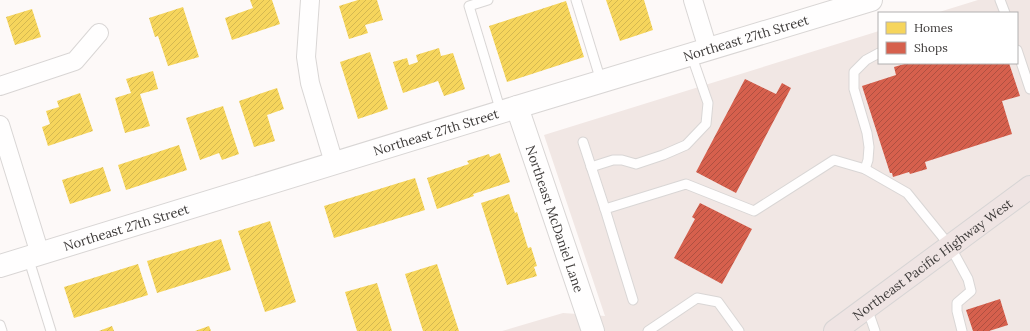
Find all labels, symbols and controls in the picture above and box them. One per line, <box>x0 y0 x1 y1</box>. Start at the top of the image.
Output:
street label: Northeast 27th Street <box>681 11 811 65</box>
legend <box>878 12 1018 64</box>
text: Homes <box>914 20 953 35</box>
text: Shops <box>914 40 948 55</box>
street label: Northeast 27th Street <box>371 105 501 160</box>
street label: Northeast McDaniel Lane <box>522 143 587 295</box>
street label: Northeast Pacific Highway West <box>849 195 1016 324</box>
street label: Northeast 27th Street <box>62 200 191 255</box>

